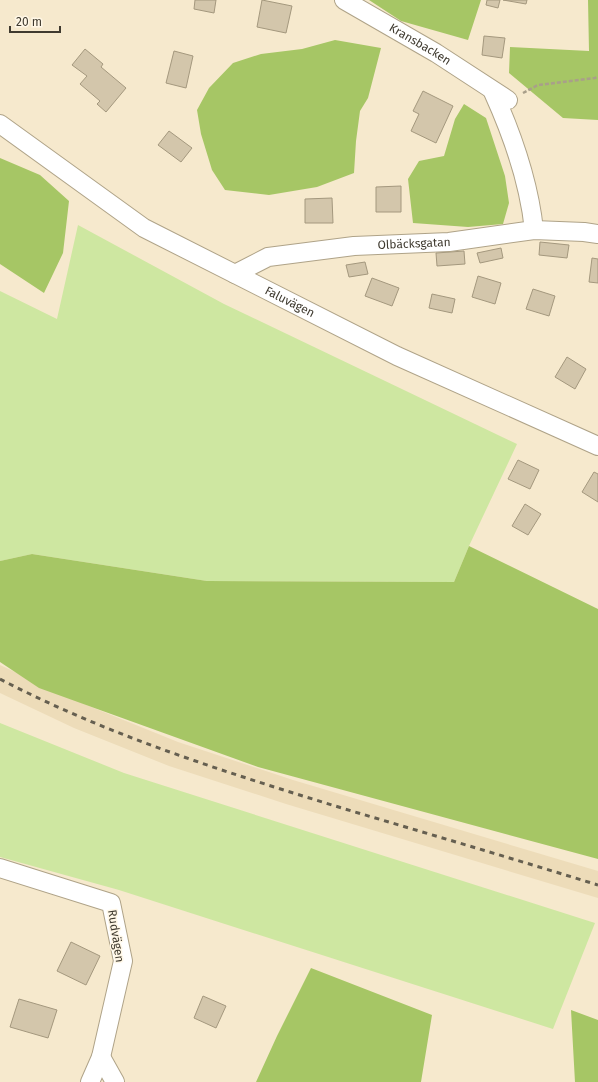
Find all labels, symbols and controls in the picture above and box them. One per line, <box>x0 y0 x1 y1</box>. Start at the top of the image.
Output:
scale bar <box>10 8 60 34</box>
text: 20 m <box>16 15 42 29</box>
street label: Kransbacken <box>387 21 454 68</box>
street label: Olbäcksgatan <box>377 235 451 252</box>
street label: Faluvägen <box>263 283 317 320</box>
street label: Rudvägen <box>105 909 127 963</box>

